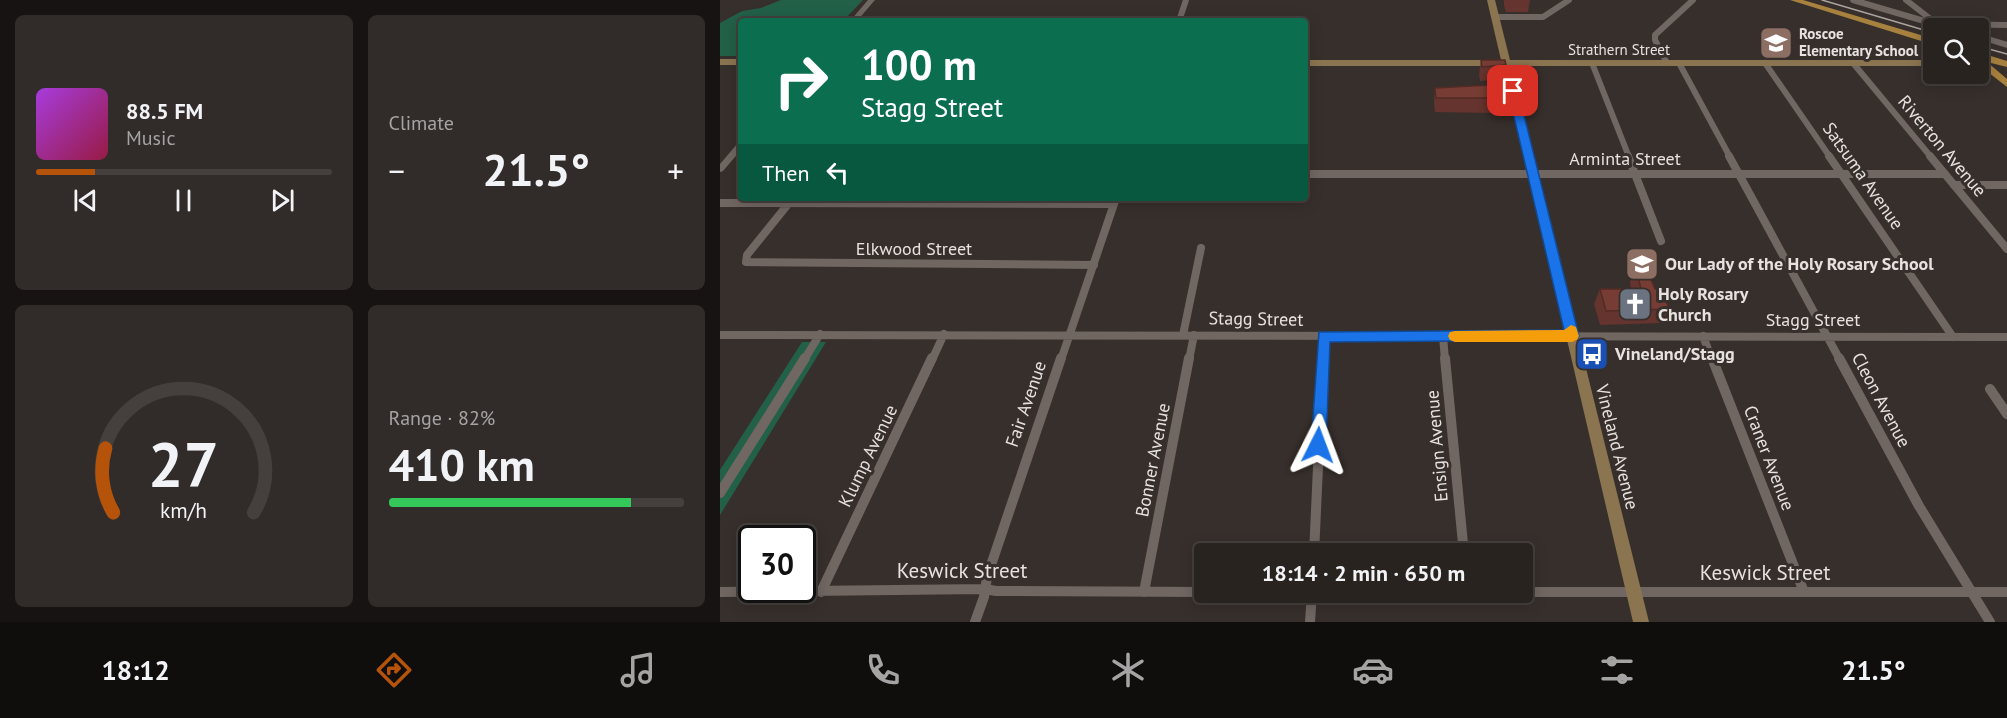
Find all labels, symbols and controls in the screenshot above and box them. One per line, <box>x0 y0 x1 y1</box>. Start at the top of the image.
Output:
map controls <box>1923 18 1989 84</box>
button: search <box>1923 18 1989 84</box>
place label: Roscoe Elementary School <box>1799 24 1919 60</box>
school or university icon: Roscoe Elementary School <box>1758 25 1794 61</box>
text: 100 m <box>861 37 977 92</box>
street label: Strathern Street <box>1568 40 1670 59</box>
icon: right <box>762 42 840 120</box>
pin <box>1487 65 1538 116</box>
icon: arrive <box>1496 74 1529 107</box>
text: Stagg Street <box>861 90 1003 124</box>
street label: Riverton Avenue <box>1893 90 1992 201</box>
text: 88.5 FM <box>126 97 203 125</box>
text: Climate <box>389 110 454 136</box>
street label: Satsuma Avenue <box>1818 118 1909 234</box>
text: Music <box>126 125 175 151</box>
text: 21.5° <box>483 140 590 198</box>
street label: Arminta Street <box>1569 147 1681 170</box>
text: − <box>389 149 405 192</box>
text: + <box>667 149 684 192</box>
icon: left <box>821 156 854 189</box>
text: Then <box>762 159 809 187</box>
icon: previous <box>69 184 102 217</box>
icon: pause <box>167 184 200 217</box>
icon: next <box>266 184 299 217</box>
street label: Elkwood Street <box>856 237 972 260</box>
school or university icon: Our Lady of the Holy Rosary School <box>1624 246 1660 282</box>
place label: Our Lady of the Holy Rosary School <box>1665 252 1934 275</box>
place label: Holy Rosary Church <box>1658 282 1749 326</box>
church icon: Holy Rosary Church <box>1617 286 1653 322</box>
street label: Stagg Street <box>1208 306 1304 331</box>
street label: Stagg Street <box>1766 308 1860 331</box>
bus stop icon: Vineland/Stagg <box>1574 336 1610 372</box>
place label: Vineland/Stagg <box>1614 342 1735 365</box>
street label: Cleon Avenue <box>1847 348 1916 451</box>
street label: Fair Avenue <box>1000 358 1051 450</box>
street label: Vineland Avenue <box>1591 381 1644 512</box>
street label: Ensign Avenue <box>1420 389 1453 503</box>
street label: Klump Avenue <box>833 401 902 511</box>
street label: Bonner Avenue <box>1130 401 1175 519</box>
street label: Craner Avenue <box>1739 402 1800 514</box>
text: Range · 82% <box>389 405 495 431</box>
position arrow <box>1286 413 1350 477</box>
text: 27 <box>148 423 219 504</box>
text: 410 km <box>389 435 535 493</box>
text: km/h <box>160 496 207 524</box>
speed limit sign: 30 <box>738 525 816 603</box>
street label: Keswick Street <box>897 557 1027 584</box>
text: 18:14 · 2 min · 650 m <box>1262 559 1465 587</box>
street label: Keswick Street <box>1700 559 1830 586</box>
icon: directions <box>373 649 415 691</box>
icon: music <box>617 649 659 691</box>
icon: phone <box>862 649 904 691</box>
icon: climate <box>1107 649 1149 691</box>
icon: car <box>1352 649 1394 691</box>
icon: filters <box>1596 649 1638 691</box>
text: 18:12 <box>101 653 170 687</box>
text: 21.5° <box>1841 653 1906 687</box>

